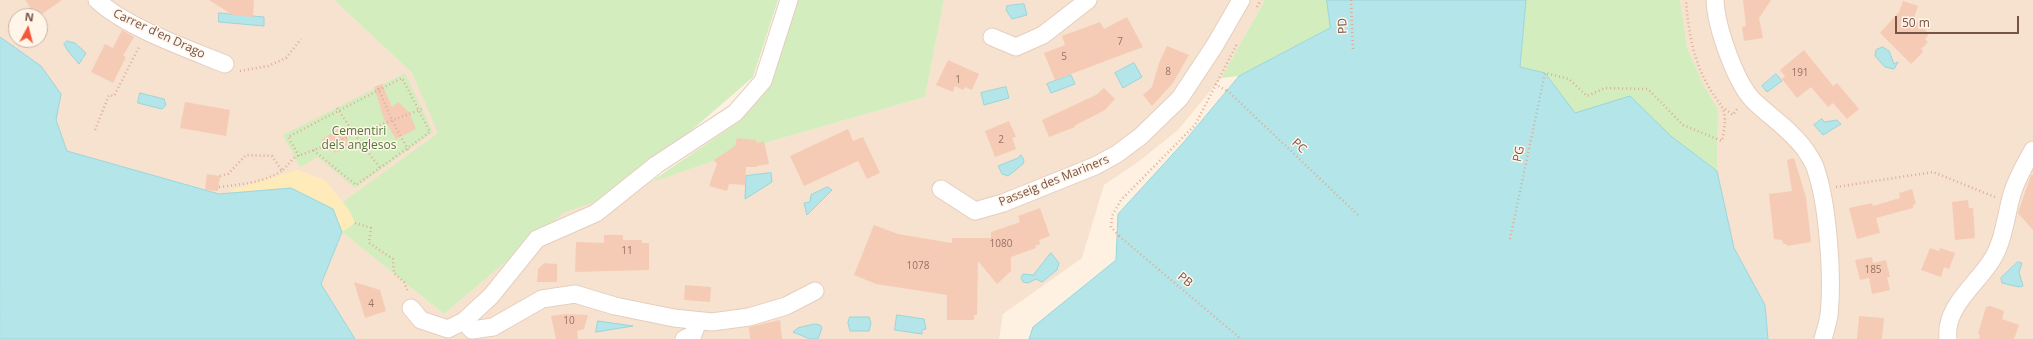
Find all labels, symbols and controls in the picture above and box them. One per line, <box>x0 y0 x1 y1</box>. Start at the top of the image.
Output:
street label: Carrer d'en Drago <box>111 6 207 62</box>
north arrow <box>8 8 48 48</box>
scale bar <box>1897 8 2021 34</box>
text: N <box>24 9 35 25</box>
text: 50 m <box>1902 14 1930 31</box>
street label: PD <box>1336 18 1350 34</box>
house number: 7 <box>1117 36 1123 48</box>
house number: 5 <box>1061 51 1067 63</box>
house number: 8 <box>1165 66 1171 78</box>
house number: 191 <box>1791 67 1809 79</box>
house number: 1 <box>955 74 961 86</box>
park label: Cementiri dels anglesos <box>322 125 396 153</box>
house number: 2 <box>998 134 1004 146</box>
street label: PC <box>1289 136 1309 156</box>
street label: PG <box>1510 145 1528 163</box>
street label: Passeig des Mariners <box>997 152 1111 210</box>
house number: 1080 <box>990 238 1012 250</box>
house number: 11 <box>621 245 633 257</box>
house number: 1078 <box>907 260 929 272</box>
house number: 185 <box>1864 264 1882 276</box>
street label: PB <box>1175 270 1195 290</box>
house number: 4 <box>368 298 374 310</box>
house number: 10 <box>563 315 575 327</box>

